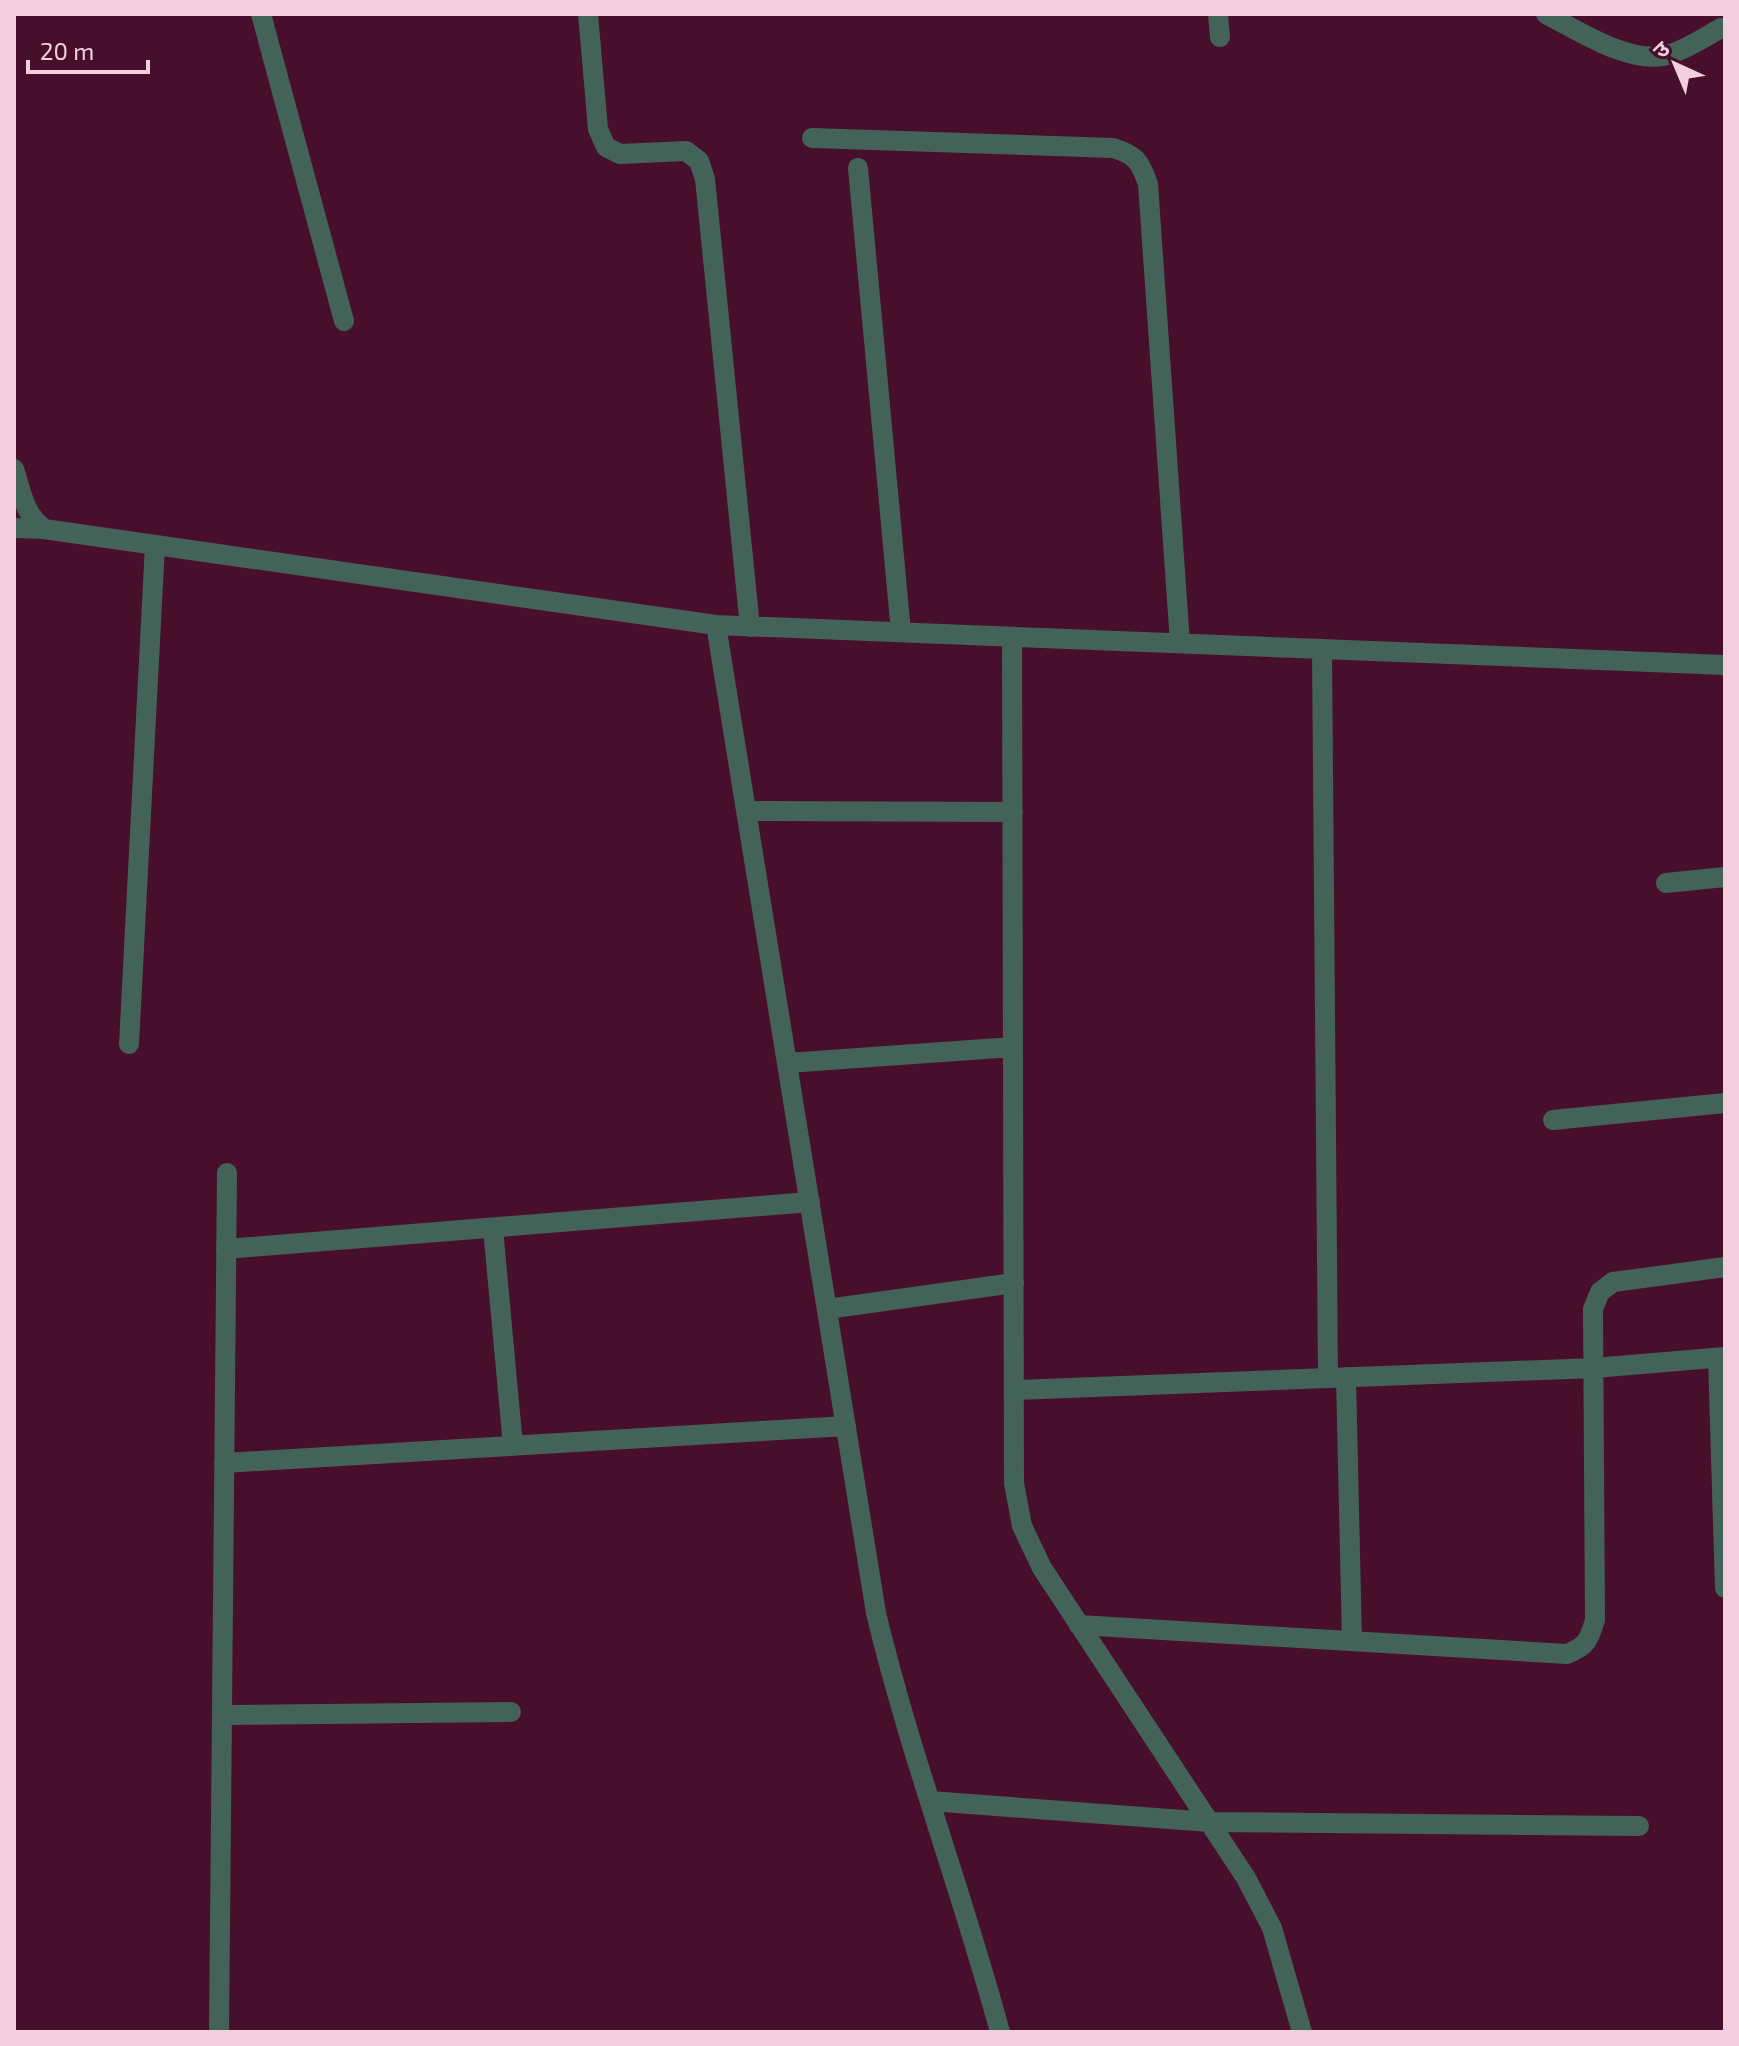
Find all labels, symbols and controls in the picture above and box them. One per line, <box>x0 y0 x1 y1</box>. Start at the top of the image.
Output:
scale bar <box>28 24 148 74</box>
north arrow <box>1635 24 1715 104</box>
text: उ <box>1647 34 1675 63</box>
text: 20 m <box>40 36 94 65</box>

